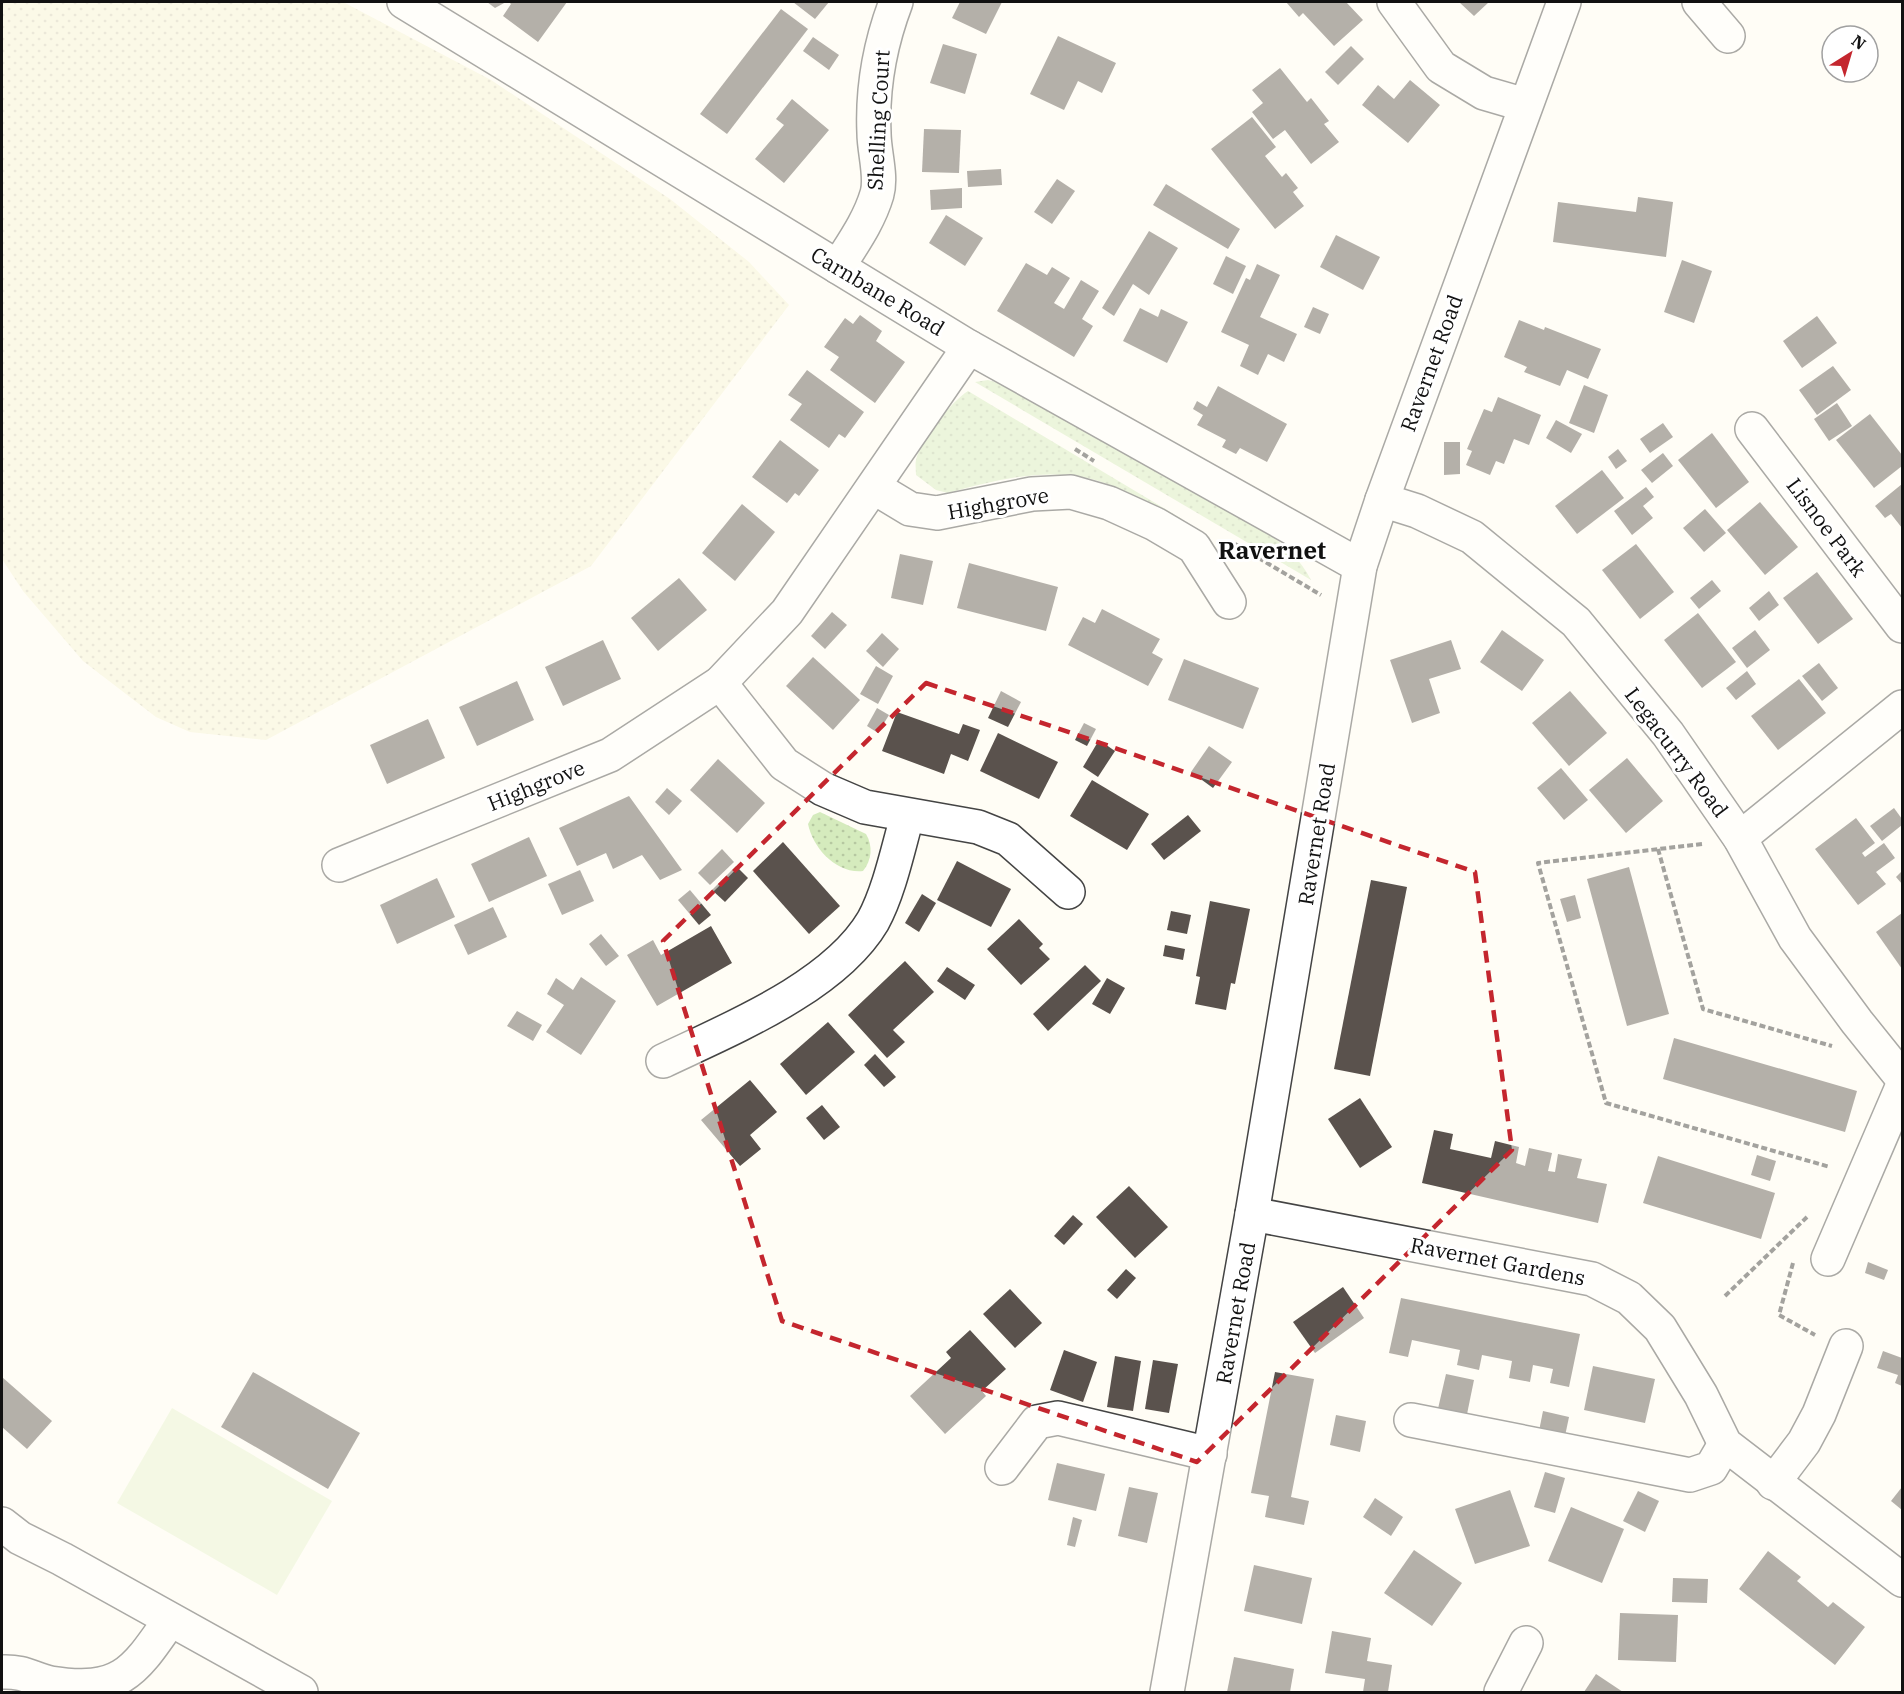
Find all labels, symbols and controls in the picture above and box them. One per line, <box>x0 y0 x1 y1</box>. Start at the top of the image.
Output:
north arrow <box>1820 24 1880 84</box>
text: N <box>1848 30 1870 54</box>
street label: Shelling Court <box>860 49 896 191</box>
street label: Carnbane Road <box>806 240 950 342</box>
street label: Ravernet Road <box>1393 290 1469 435</box>
street label: Lisnoe Park <box>1781 472 1874 583</box>
street label: Highgrove <box>945 480 1051 526</box>
district label: Ravernet <box>1218 534 1326 566</box>
street label: Legacurry Road <box>1619 681 1735 823</box>
street label: Highgrove <box>483 753 589 817</box>
street label: Ravernet Road <box>1291 761 1341 907</box>
street label: Ravernet Gardens <box>1408 1230 1588 1292</box>
street label: Ravernet Road <box>1209 1239 1261 1386</box>

